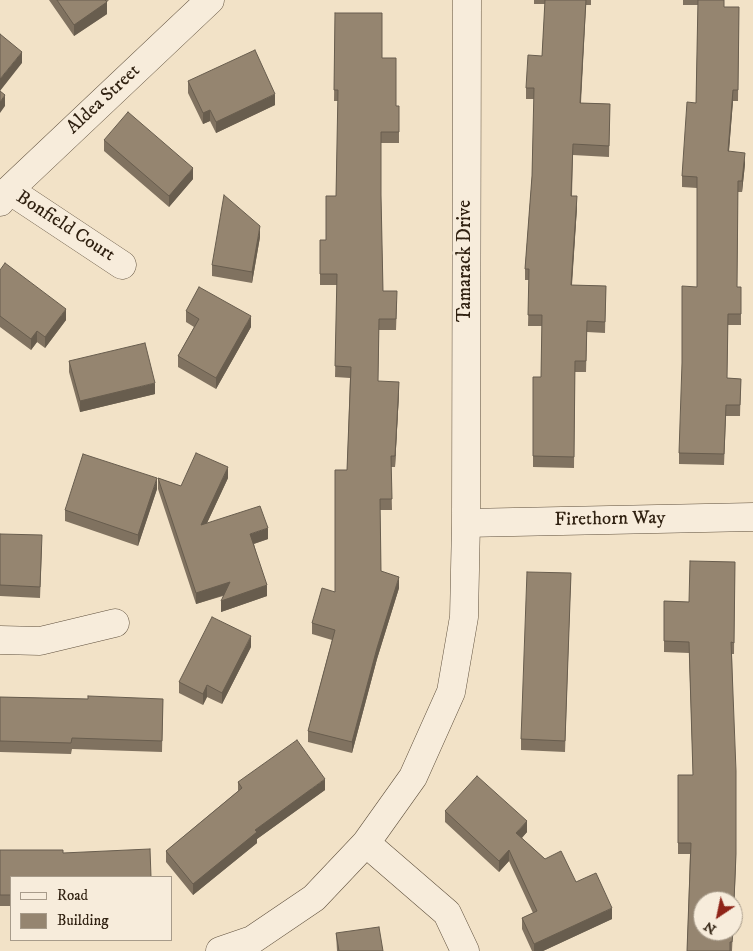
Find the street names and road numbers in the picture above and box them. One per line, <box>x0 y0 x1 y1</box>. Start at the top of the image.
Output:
street label: Aldea Street <box>62 60 146 140</box>
street label: Bonfield Court <box>11 187 119 267</box>
street label: Tamarack Drive <box>455 200 477 322</box>
street label: Firethorn Way <box>554 508 666 532</box>

